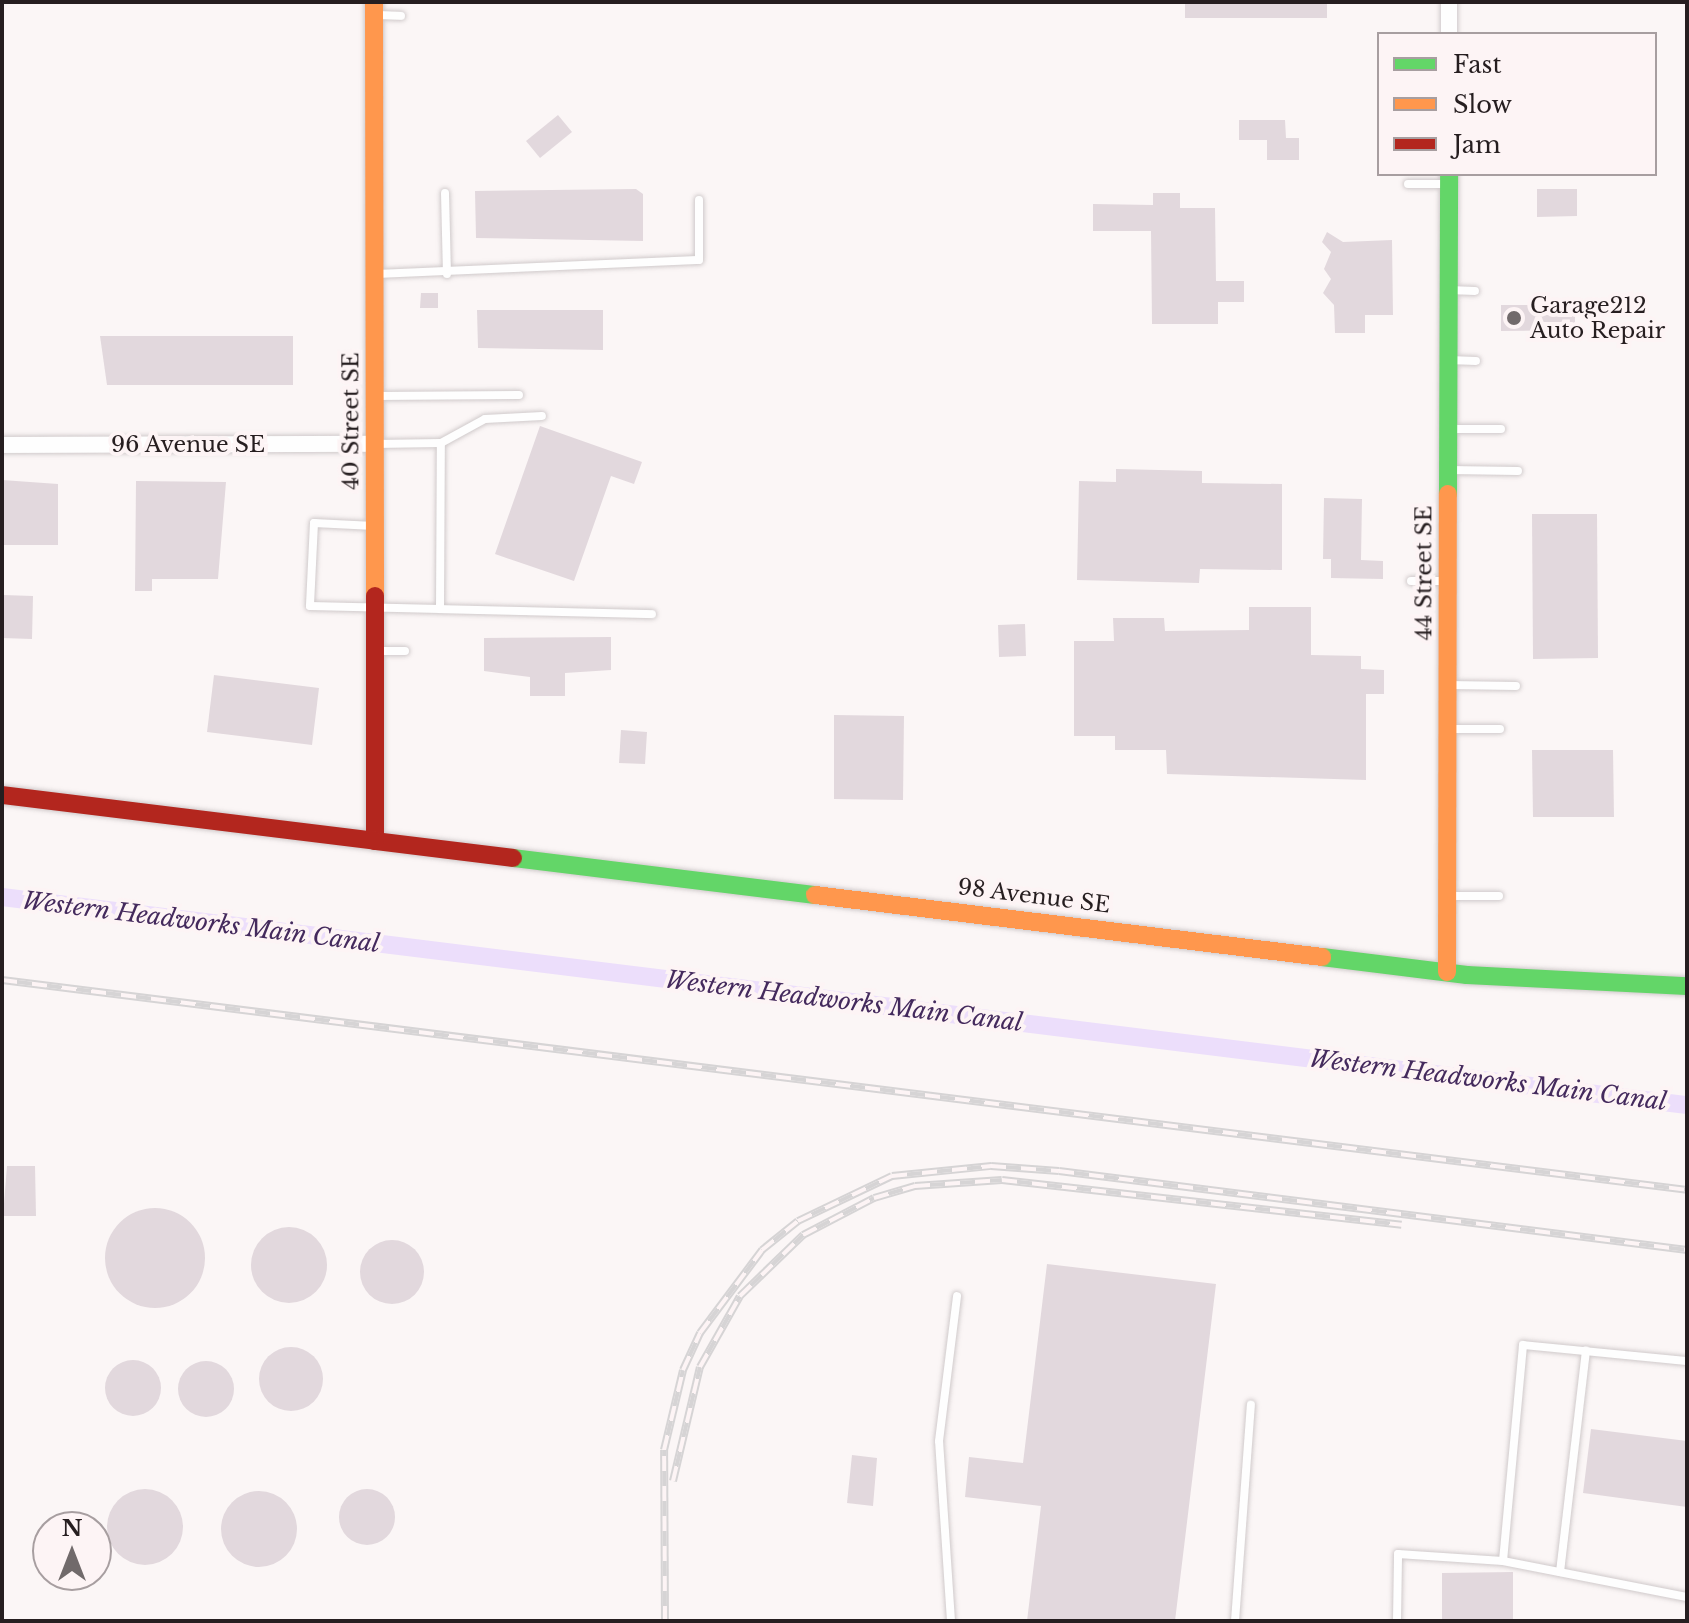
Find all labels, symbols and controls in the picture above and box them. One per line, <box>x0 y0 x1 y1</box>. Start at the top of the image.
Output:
legend <box>1377 32 1657 176</box>
text: Fast <box>1453 50 1501 79</box>
text: Slow <box>1453 90 1512 119</box>
text: Jam <box>1453 130 1501 159</box>
place label: Garage212 Auto Repair <box>1530 292 1665 344</box>
marker: Garage212 Auto Repair <box>1505 309 1523 327</box>
street label: 40 Street SE <box>338 352 364 490</box>
street label: 96 Avenue SE <box>111 432 265 458</box>
street label: 44 Street SE <box>1411 506 1437 640</box>
street label: 98 Avenue SE <box>956 874 1112 918</box>
water label: Western Headworks Main Canal <box>20 886 382 958</box>
water label: Western Headworks Main Canal <box>663 965 1025 1037</box>
water label: Western Headworks Main Canal <box>1307 1044 1669 1116</box>
north arrow <box>32 1511 112 1591</box>
text: N <box>62 1515 82 1542</box>

